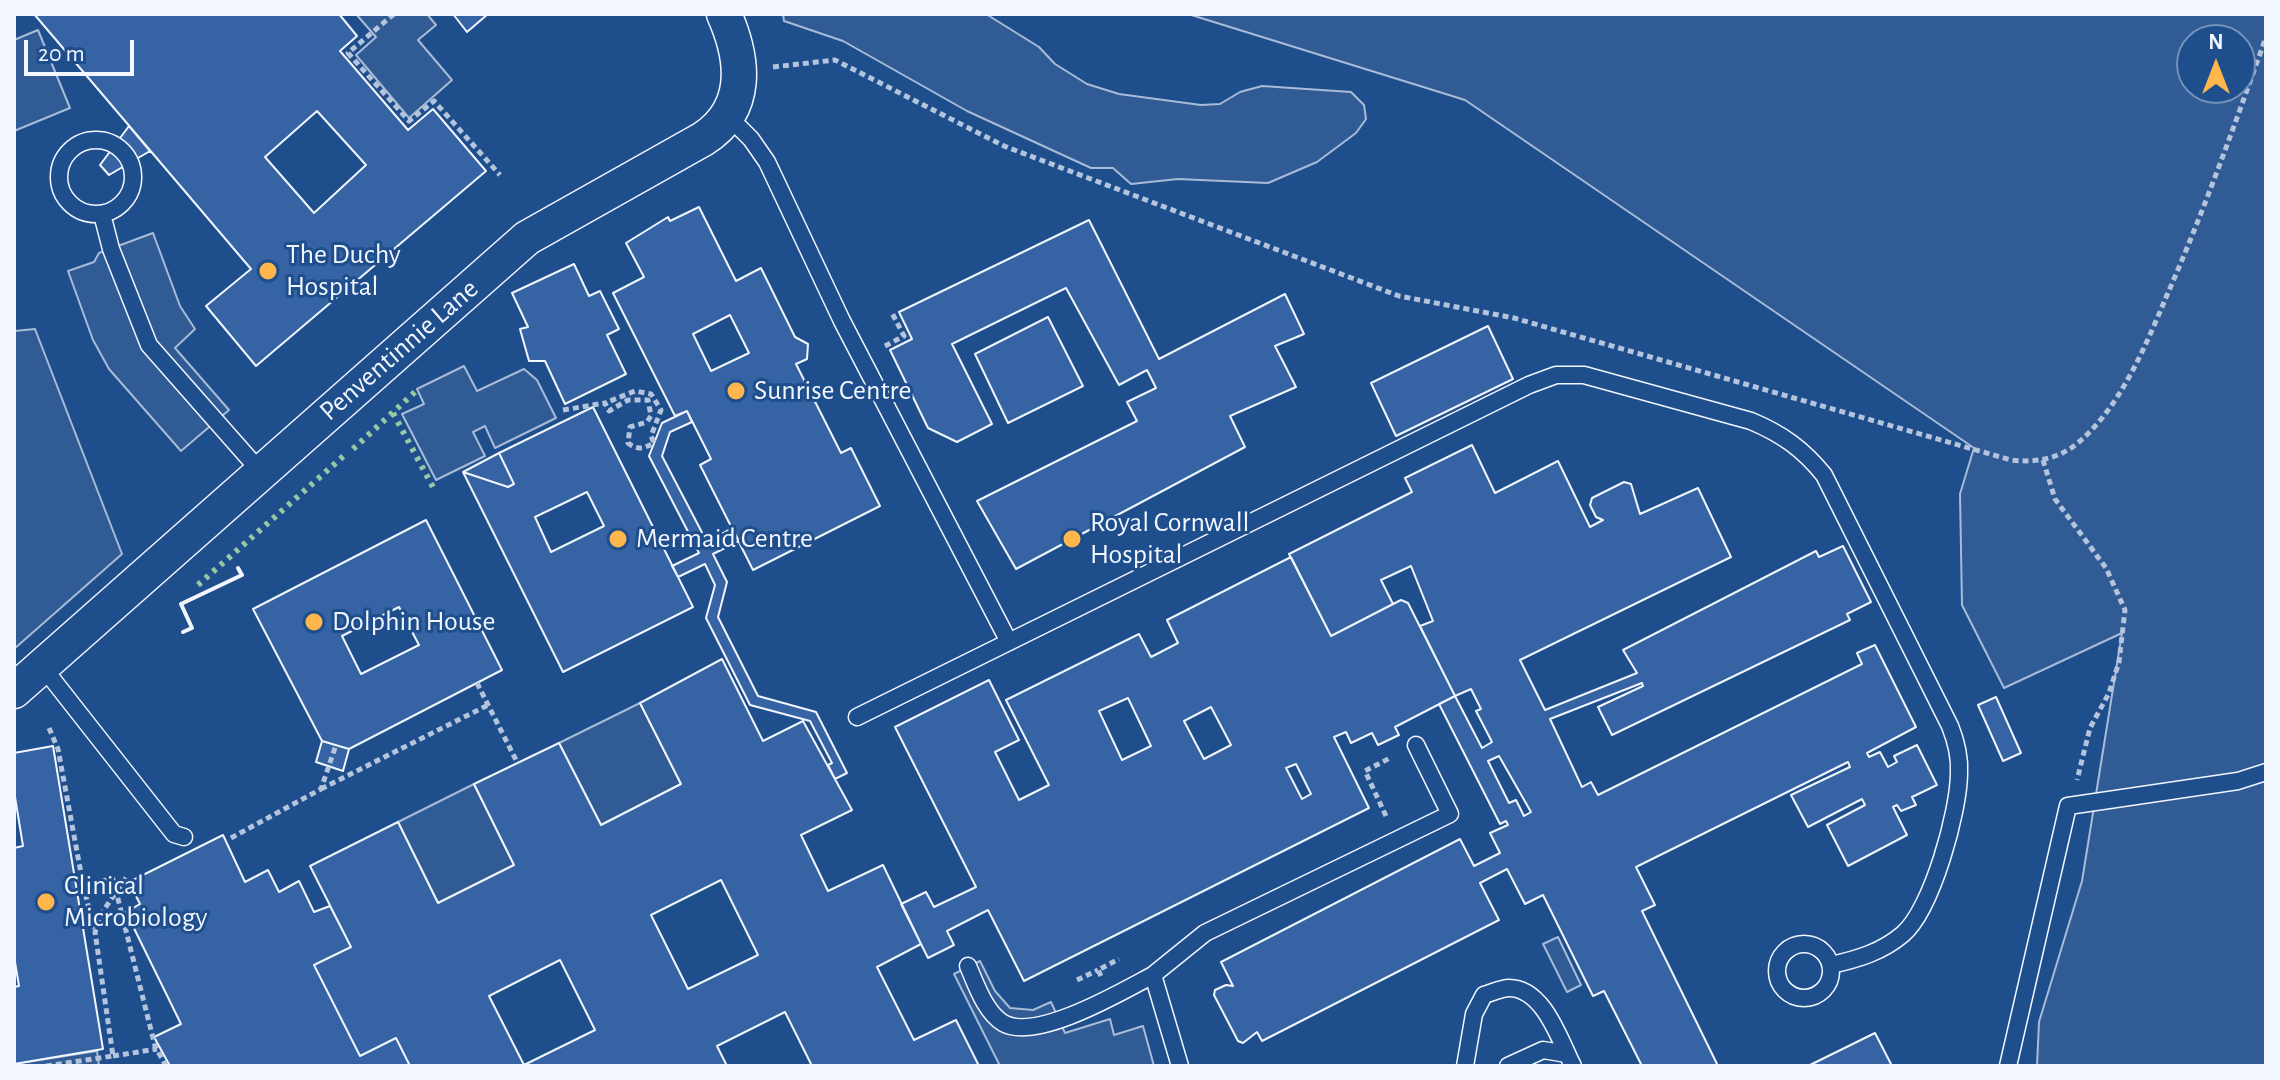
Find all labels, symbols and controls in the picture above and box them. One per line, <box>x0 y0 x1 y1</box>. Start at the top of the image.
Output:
scale bar <box>28 24 138 74</box>
north arrow <box>2176 24 2256 104</box>
text: N <box>2208 31 2224 53</box>
text: 20 m <box>38 42 85 66</box>
place label: The Duchy Hospital <box>286 238 401 304</box>
marker: The Duchy Hospital <box>257 260 279 282</box>
street label: Penventinnie Lane <box>313 272 485 428</box>
place label: Sunrise Centre <box>754 374 911 408</box>
marker: Sunrise Centre <box>725 380 747 402</box>
place label: Royal Cornwall Hospital <box>1090 506 1249 572</box>
place label: Mermaid Centre <box>636 522 813 556</box>
marker: Mermaid Centre <box>607 528 629 550</box>
marker: Royal Cornwall Hospital <box>1061 528 1083 550</box>
place label: Dolphin House <box>332 605 495 639</box>
marker: Dolphin House <box>303 611 325 633</box>
place label: Clinical Microbiology <box>64 869 207 935</box>
marker: Clinical Microbiology <box>35 891 57 913</box>

